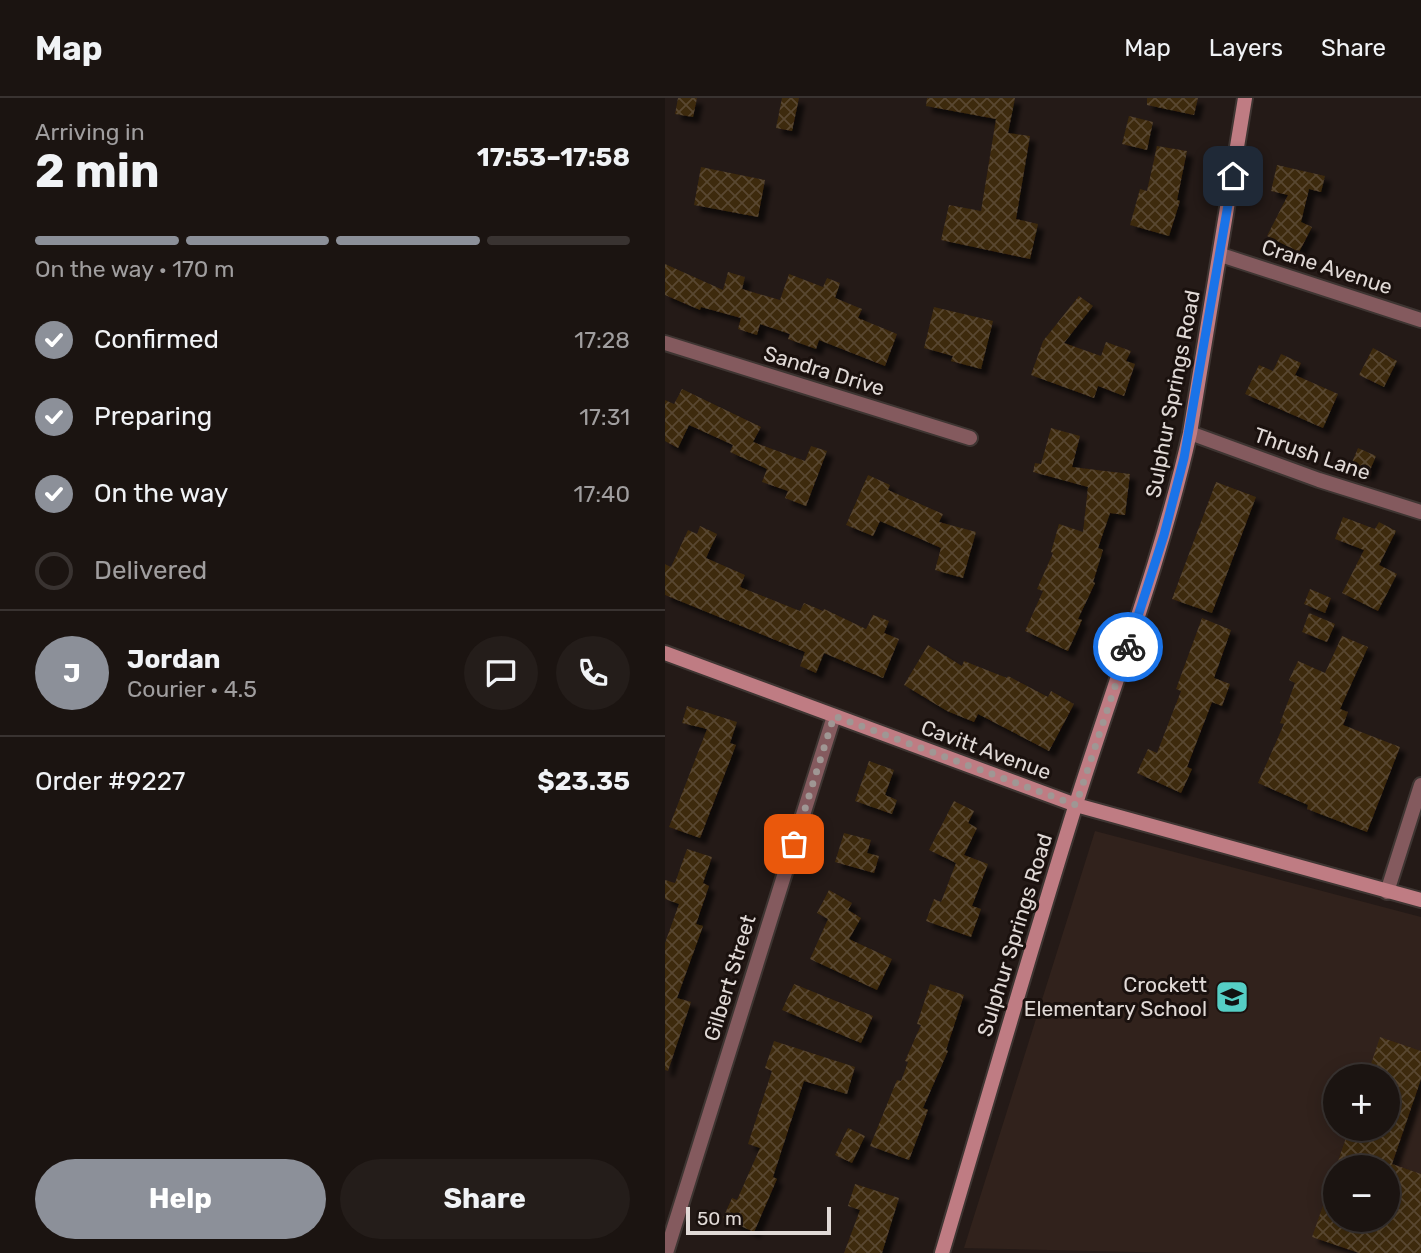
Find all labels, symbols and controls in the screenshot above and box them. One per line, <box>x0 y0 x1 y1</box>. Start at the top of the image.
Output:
text: Map <box>35 29 103 68</box>
text: Map <box>1124 34 1171 62</box>
text: Layers <box>1209 34 1283 62</box>
text: Share <box>1321 34 1386 62</box>
text: Arriving in <box>35 118 145 146</box>
text: 17:53–17:58 <box>477 142 630 173</box>
text: 2 min <box>35 144 160 199</box>
pin <box>1203 146 1263 206</box>
icon: home <box>1214 157 1252 195</box>
street label: Crane Avenue <box>1259 234 1396 299</box>
text: On the way · 170 m <box>35 255 234 283</box>
street label: Sulphur Springs Road <box>1140 288 1205 500</box>
icon: check <box>35 321 73 359</box>
text: Confirmed <box>94 324 219 355</box>
text: 17:28 <box>574 326 630 354</box>
street label: Sandra Drive <box>761 340 888 401</box>
icon: check <box>35 398 73 436</box>
text: Preparing <box>94 401 212 432</box>
text: 17:31 <box>579 403 630 431</box>
street label: Thrush Lane <box>1251 422 1374 485</box>
icon: check <box>35 475 73 513</box>
text: On the way <box>94 478 228 509</box>
text: 17:40 <box>574 480 630 508</box>
text: Delivered <box>94 555 207 586</box>
courier <box>1093 612 1163 682</box>
icon: bike <box>1109 628 1147 666</box>
button: chat <box>464 636 538 710</box>
button: phone <box>556 636 630 710</box>
text: Jordan <box>127 644 220 675</box>
text: J <box>63 658 81 689</box>
text: Courier · 4.5 <box>127 675 257 703</box>
street label: Cavitt Avenue <box>918 714 1055 785</box>
text: Order #9227 <box>35 766 185 797</box>
text: $23.35 <box>537 766 630 797</box>
pin <box>764 814 824 874</box>
icon: bag <box>775 825 813 863</box>
street label: Sulphur Springs Road <box>972 830 1057 1039</box>
street label: Gilbert Street <box>698 912 761 1044</box>
place label: Crockett Elementary School <box>1024 972 1207 1021</box>
school or university icon: Crockett Elementary School <box>1213 978 1251 1016</box>
map controls <box>1323 1064 1400 1232</box>
button: + <box>1323 1064 1400 1141</box>
button: − <box>1323 1155 1400 1232</box>
button: Help <box>35 1159 326 1239</box>
button: Share <box>340 1159 630 1239</box>
scale bar <box>686 1204 831 1236</box>
text: 50 m <box>697 1207 742 1230</box>

